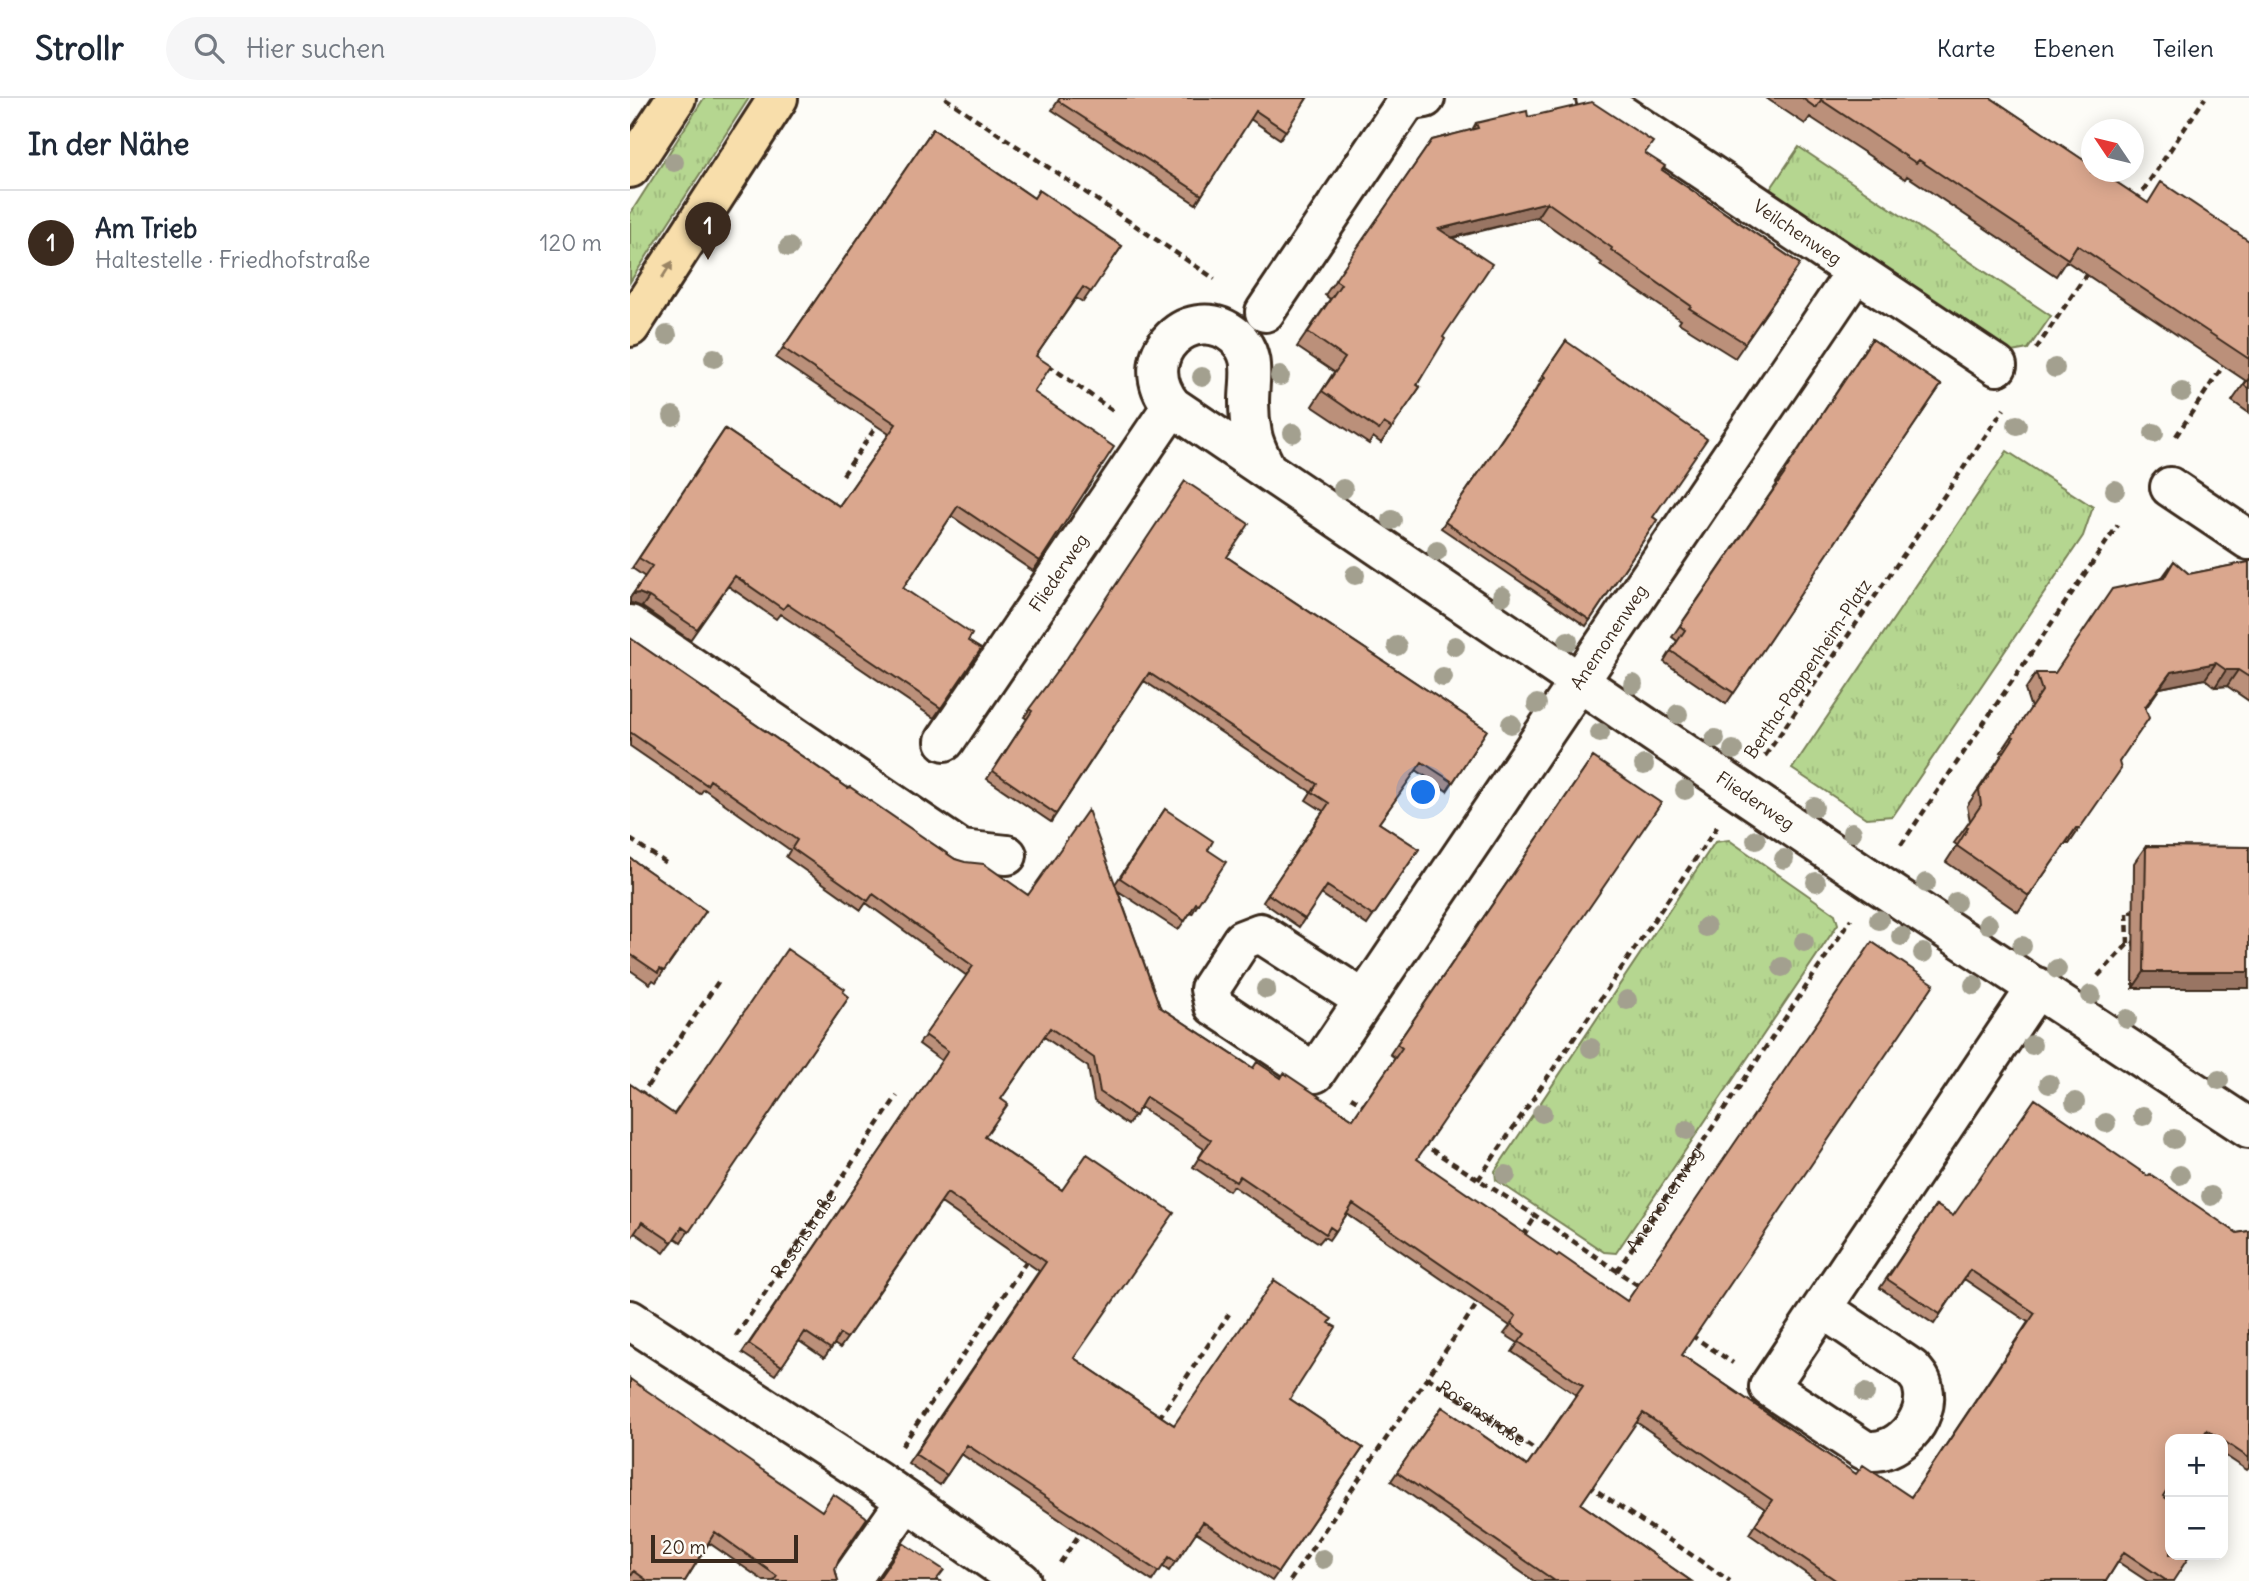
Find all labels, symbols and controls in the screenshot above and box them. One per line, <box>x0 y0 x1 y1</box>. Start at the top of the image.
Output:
search box <box>166 17 656 80</box>
text: Strollr <box>35 27 124 69</box>
icon: search <box>190 29 228 67</box>
text: Hier suchen <box>246 32 385 65</box>
text: Karte <box>1937 33 1996 63</box>
text: Ebenen <box>2034 33 2115 63</box>
text: Teilen <box>2153 33 2214 63</box>
north arrow <box>2081 119 2144 182</box>
text: In der Nähe <box>28 125 190 163</box>
street label: Veilchenweg <box>1749 194 1846 270</box>
pin: 1 <box>685 202 731 260</box>
text: Am Trieb <box>95 212 197 245</box>
text: 1 <box>46 228 56 257</box>
text: 120 m <box>539 228 602 257</box>
text: Haltestelle · Friedhofstraße <box>95 245 370 274</box>
one-way arrow <box>660 260 673 279</box>
street label: Fliederweg <box>1024 529 1093 616</box>
street label: Bertha-Pappenheim-Platz <box>1739 574 1876 763</box>
street label: Anemonenweg <box>1565 580 1652 694</box>
street label: Fliederweg <box>1712 766 1799 835</box>
your location <box>1406 775 1440 809</box>
street label: Anemonenweg <box>1621 1142 1708 1256</box>
street label: Rosenstraße <box>766 1186 841 1283</box>
street label: Rosenstraße <box>1434 1376 1530 1451</box>
map controls <box>2165 1434 2228 1560</box>
button: + <box>2165 1434 2228 1497</box>
button: − <box>2165 1497 2228 1560</box>
scale bar <box>651 1532 798 1564</box>
text: 20 m <box>662 1535 706 1559</box>

